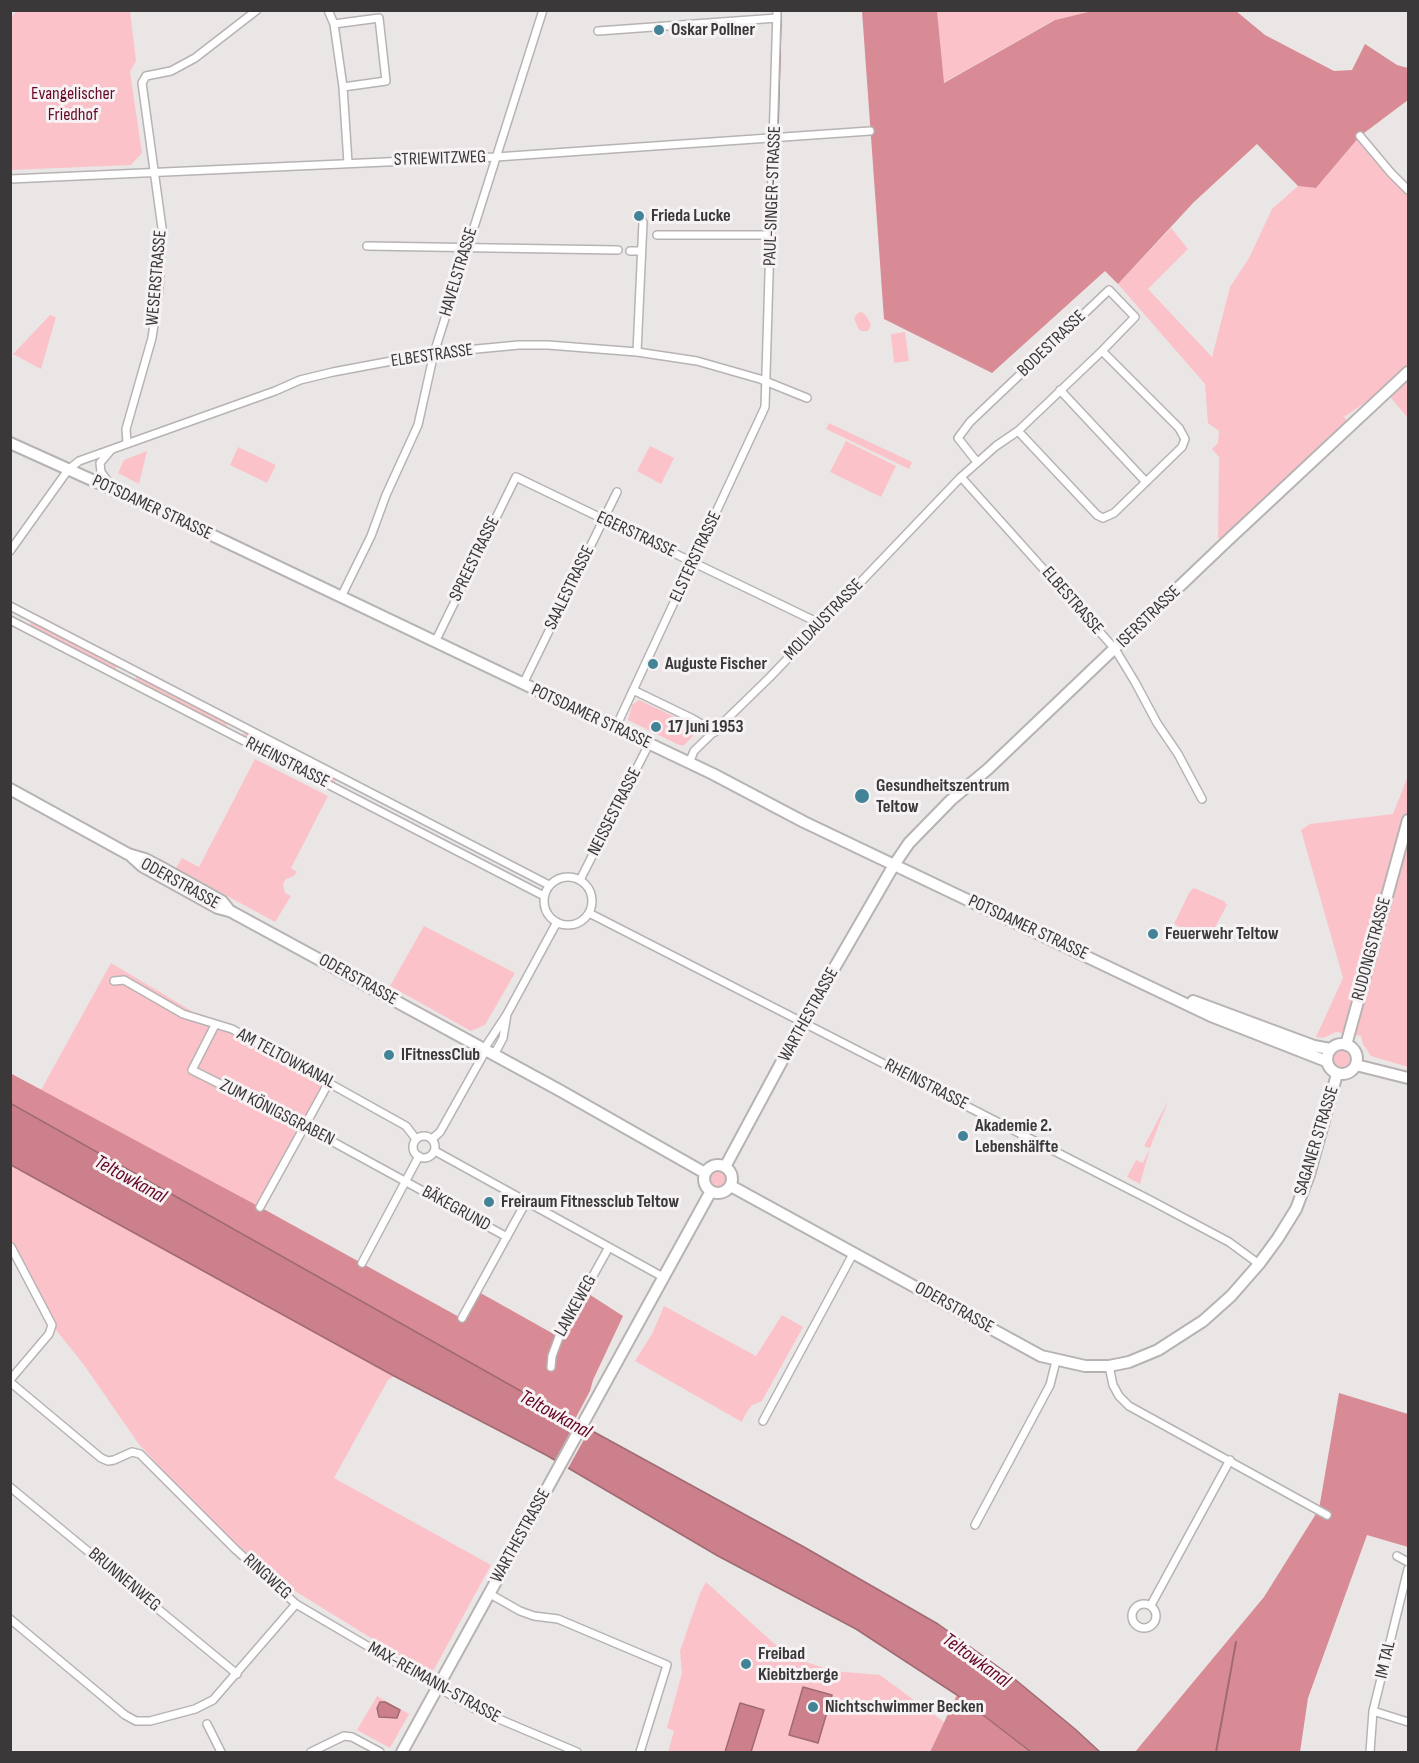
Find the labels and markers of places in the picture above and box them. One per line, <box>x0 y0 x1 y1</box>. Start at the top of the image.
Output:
place label: Oskar Pollner <box>671 19 755 41</box>
marker: Oskar Pollner <box>652 23 666 37</box>
place label: Frieda Lucke <box>651 205 731 227</box>
marker: Frieda Lucke <box>632 209 646 223</box>
place label: Auguste Fischer <box>665 653 767 675</box>
marker: Auguste Fischer <box>646 657 660 671</box>
place label: 17 Juni 1953 <box>668 716 744 738</box>
marker: 17 Juni 1953 <box>649 720 663 734</box>
place label: Gesundheitszentrum Teltow <box>876 775 1010 818</box>
marker: Gesundheitszentrum Teltow <box>853 787 871 805</box>
place label: Feuerwehr Teltow <box>1165 923 1279 945</box>
marker: Feuerwehr Teltow <box>1146 927 1160 941</box>
place label: IFitnessClub <box>401 1044 480 1066</box>
marker: IFitnessClub <box>382 1048 396 1062</box>
place label: Akademie 2. Lebenshälfte <box>975 1115 1058 1158</box>
marker: Akademie 2. Lebenshälfte <box>956 1129 970 1143</box>
place label: Freiraum Fitnessclub Teltow <box>501 1191 679 1213</box>
marker: Freiraum Fitnessclub Teltow <box>482 1195 496 1209</box>
place label: Freibad Kiebitzberge <box>758 1643 838 1686</box>
marker: Freibad Kiebitzberge <box>739 1657 753 1671</box>
place label: Nichtschwimmer Becken <box>825 1696 984 1718</box>
marker: Nichtschwimmer Becken <box>806 1700 820 1714</box>

